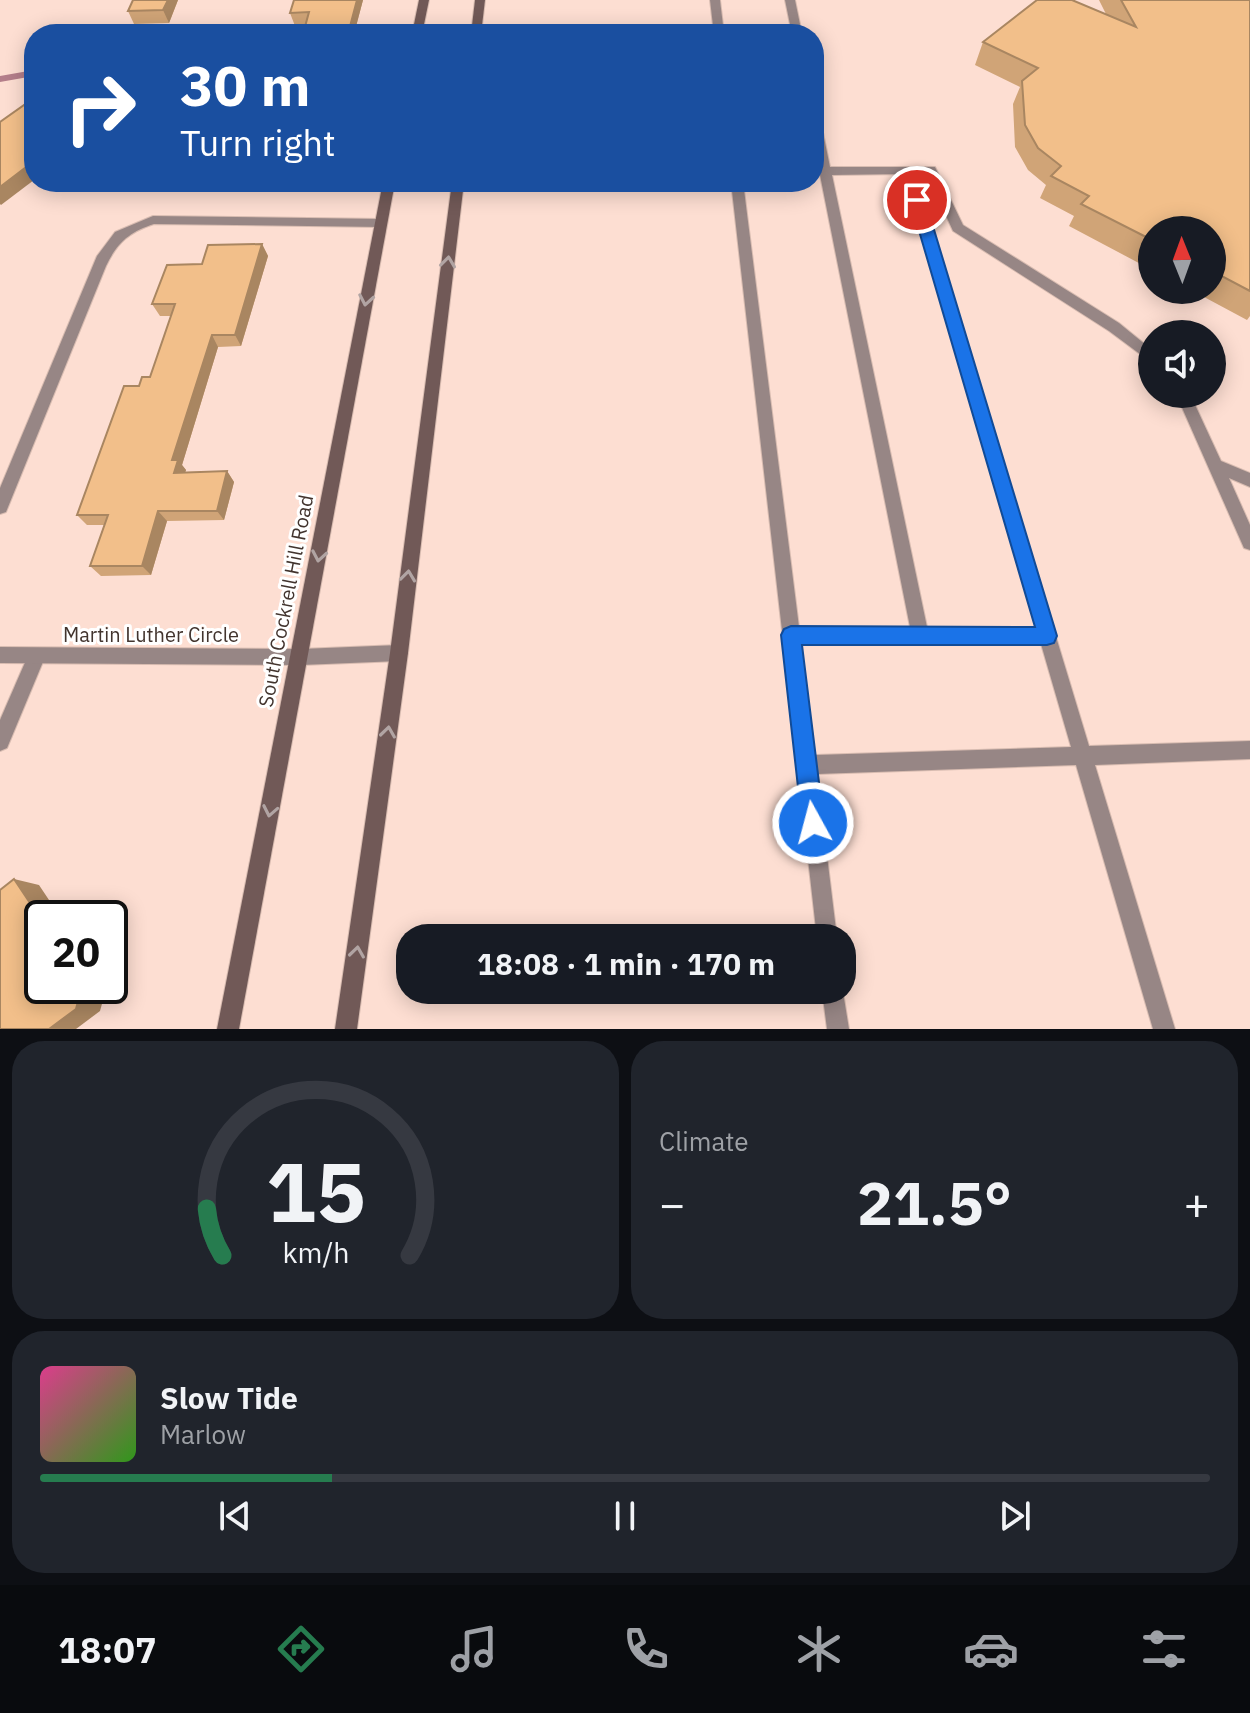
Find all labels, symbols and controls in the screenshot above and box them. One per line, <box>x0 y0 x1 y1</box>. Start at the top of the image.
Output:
text: 30 m <box>180 49 310 121</box>
icon: right <box>48 56 152 160</box>
text: Turn right <box>180 119 336 166</box>
pin <box>883 166 951 234</box>
icon: arrive <box>895 178 939 222</box>
north arrow <box>1138 216 1226 304</box>
map controls <box>1138 216 1226 408</box>
one-way arrow <box>439 255 456 268</box>
one-way arrow <box>359 293 376 307</box>
button: sound <box>1138 320 1226 408</box>
street label: South Cockrell Hill Road <box>252 492 319 709</box>
one-way arrow <box>312 549 329 563</box>
one-way arrow <box>400 569 417 582</box>
street label: Martin Luther Circle <box>63 621 239 648</box>
one-way arrow <box>379 725 396 739</box>
position arrow <box>771 781 855 865</box>
one-way arrow <box>263 804 280 818</box>
speed limit sign: 20 <box>24 900 128 1004</box>
text: 18:08 · 1 min · 170 m <box>477 944 775 983</box>
one-way arrow <box>348 945 365 959</box>
text: Climate <box>659 1124 749 1158</box>
text: 15 <box>266 1137 365 1245</box>
text: 21.5° <box>857 1163 1012 1242</box>
text: − <box>659 1175 685 1232</box>
text: + <box>1184 1175 1210 1232</box>
text: km/h <box>282 1234 349 1271</box>
text: Slow Tide <box>160 1378 298 1417</box>
text: Marlow <box>160 1417 246 1451</box>
icon: previous <box>213 1494 257 1538</box>
icon: pause <box>603 1494 647 1538</box>
icon: next <box>993 1494 1037 1538</box>
icon: directions <box>273 1621 329 1677</box>
icon: music <box>446 1621 502 1677</box>
icon: phone <box>618 1621 674 1677</box>
icon: climate <box>791 1621 847 1677</box>
icon: car <box>963 1621 1019 1677</box>
icon: filters <box>1136 1621 1192 1677</box>
text: 18:07 <box>58 1626 157 1673</box>

